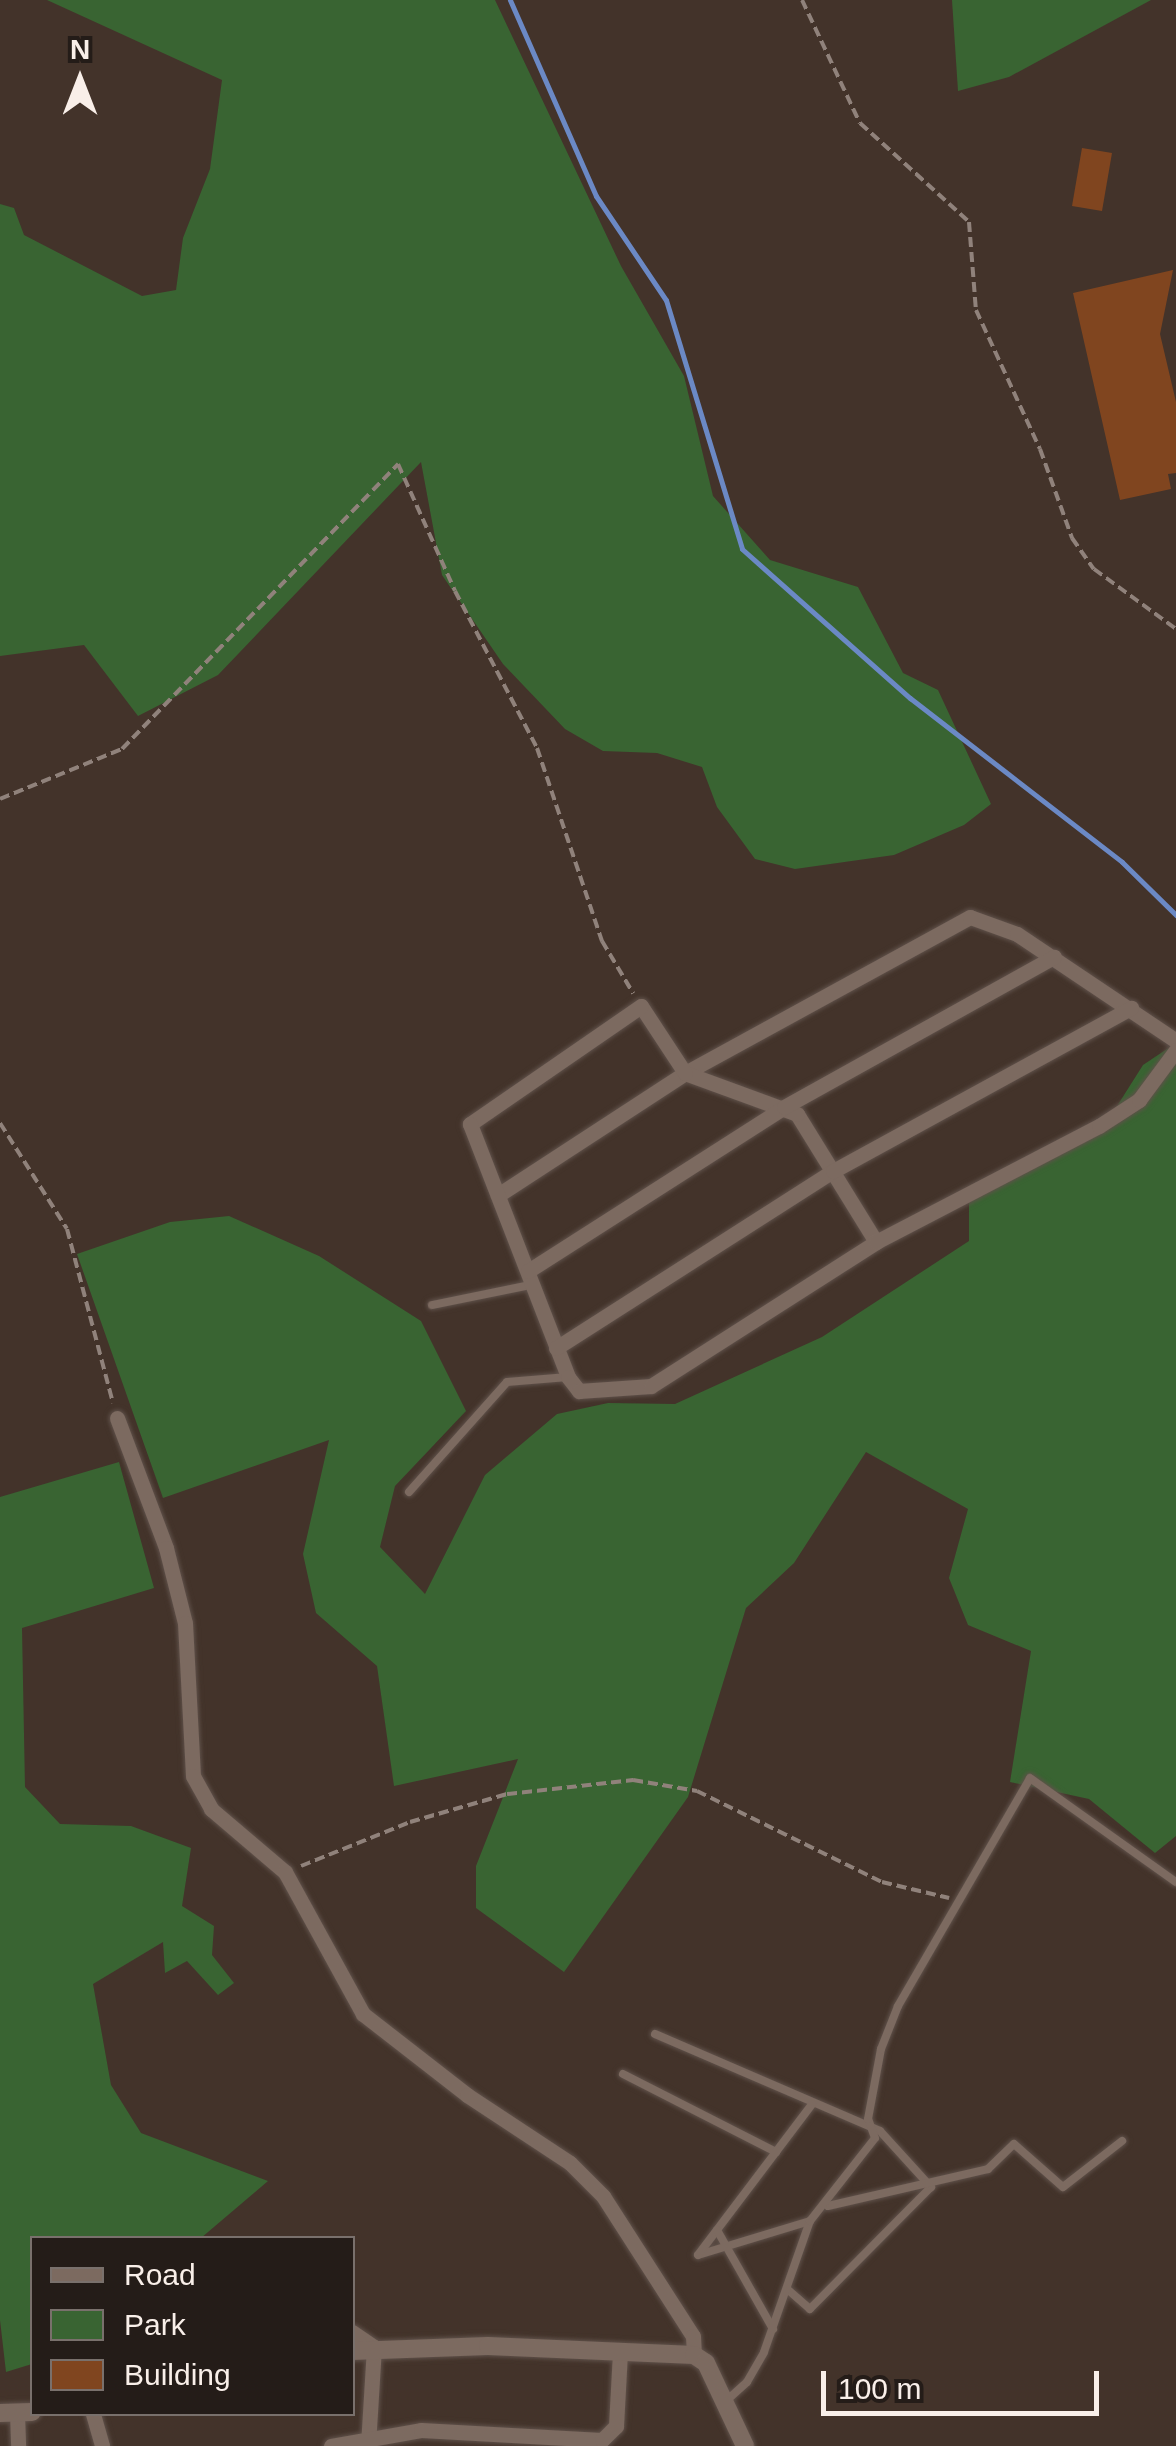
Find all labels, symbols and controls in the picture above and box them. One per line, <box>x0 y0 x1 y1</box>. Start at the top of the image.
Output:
north arrow <box>30 30 130 130</box>
text: N <box>70 34 90 65</box>
legend <box>30 2236 355 2416</box>
text: Road <box>124 2258 196 2291</box>
text: Park <box>124 2308 186 2341</box>
scale bar <box>826 2351 1104 2413</box>
text: Building <box>124 2358 231 2391</box>
text: 100 m <box>838 2372 921 2405</box>

